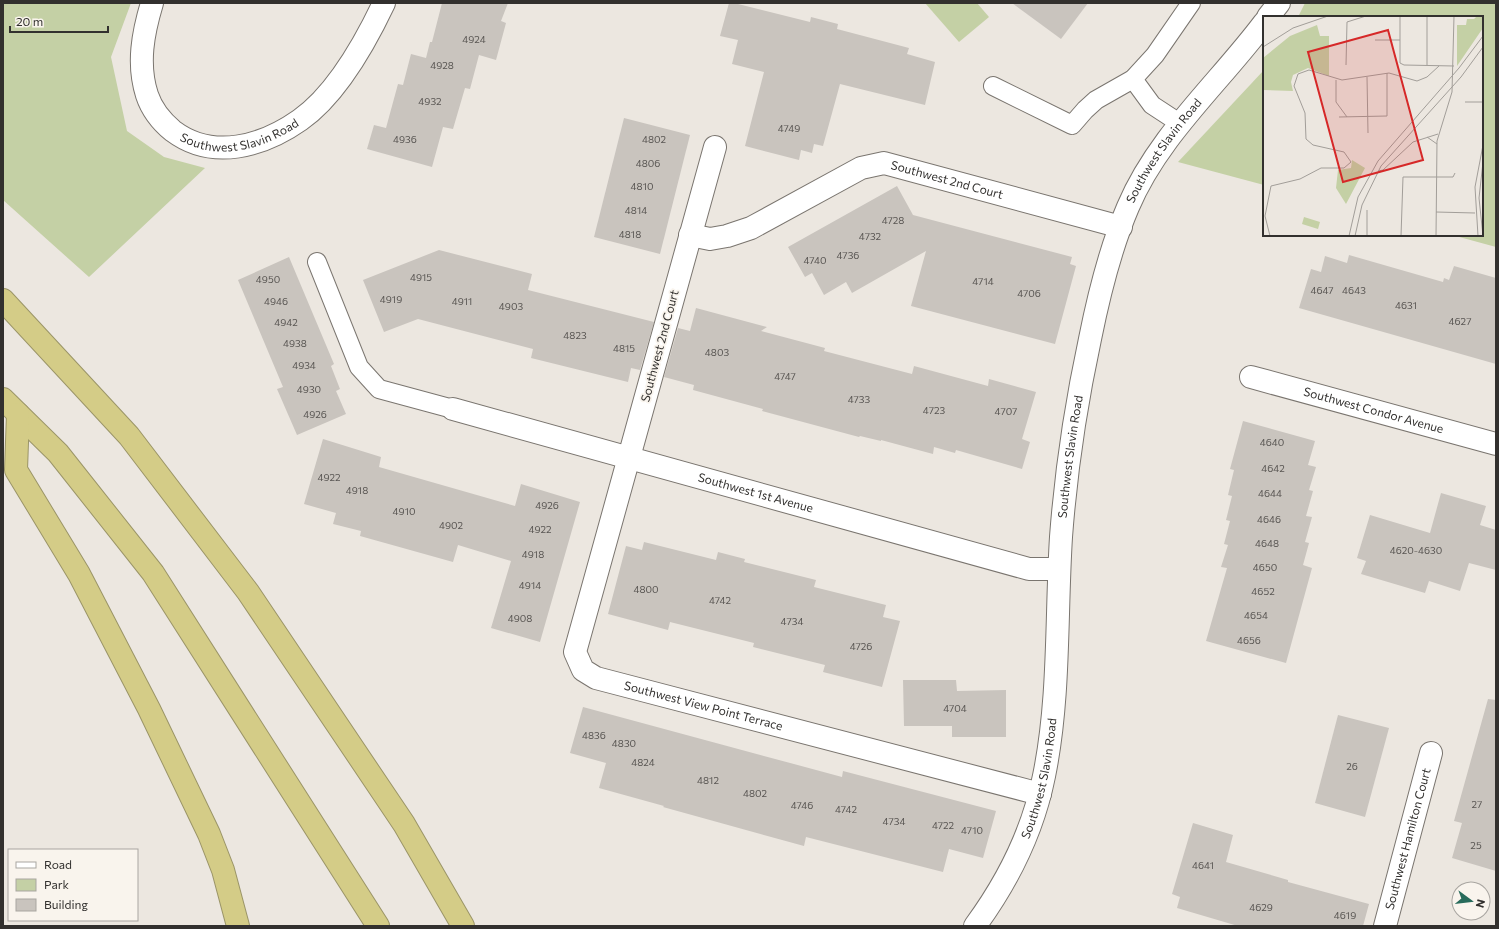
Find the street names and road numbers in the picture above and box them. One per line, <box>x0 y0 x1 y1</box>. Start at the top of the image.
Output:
street label: Southwest Slavin Road <box>1123 95 1204 205</box>
street label: Southwest Slavin Road <box>178 115 301 154</box>
street label: Southwest 2nd Court <box>890 157 1005 201</box>
street label: Southwest 2nd Court <box>637 288 681 403</box>
street label: Southwest Condor Avenue <box>1302 384 1445 435</box>
street label: Southwest Slavin Road <box>1055 394 1085 519</box>
street label: Southwest 1st Avenue <box>697 469 815 515</box>
street label: Southwest View Point Terrace <box>623 678 784 733</box>
street label: Southwest Slavin Road <box>1018 717 1059 841</box>
street label: Southwest Hamilton Court <box>1382 766 1433 911</box>

